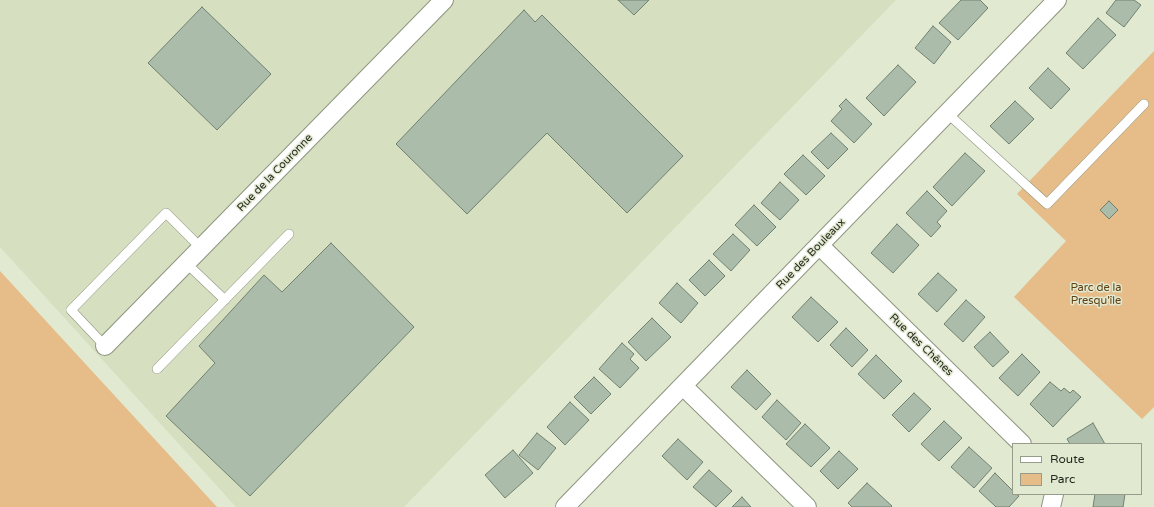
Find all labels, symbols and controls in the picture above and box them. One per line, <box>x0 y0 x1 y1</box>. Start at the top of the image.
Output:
street label: Rue de la Couronne <box>235 131 315 215</box>
street label: Rue des Bouleaux <box>774 216 848 292</box>
park label: Parc de la Presqu'île <box>1070 281 1122 307</box>
street label: Rue des Chênes <box>886 311 956 379</box>
legend <box>1012 443 1142 495</box>
text: Route <box>1050 452 1084 466</box>
text: Parc <box>1050 472 1075 486</box>

